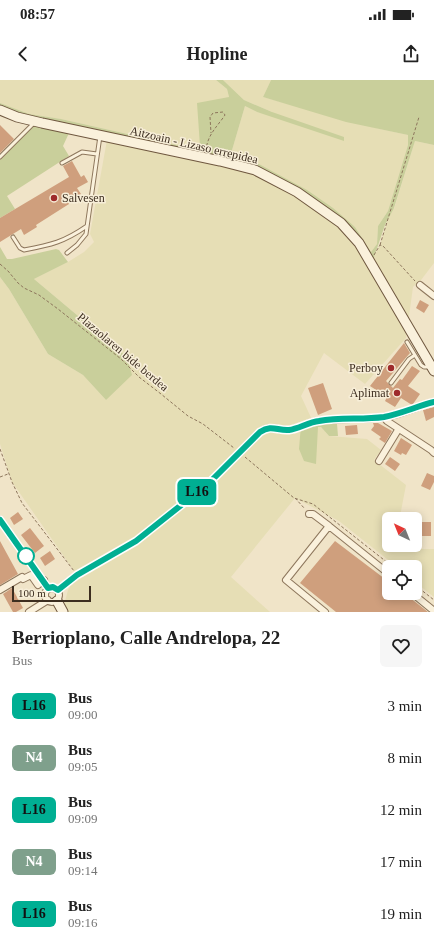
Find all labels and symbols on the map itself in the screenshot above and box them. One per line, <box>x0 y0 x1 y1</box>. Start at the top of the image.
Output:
street label: Aitzoain - Lizaso errepidea <box>129 123 260 167</box>
place label: Salvesen <box>62 191 105 205</box>
marker: Salvesen <box>49 193 59 203</box>
street label: Plazaolaren bide berdea <box>75 310 172 395</box>
place label: Perboy <box>349 361 383 375</box>
marker: Perboy <box>386 363 396 373</box>
place label: Aplimat <box>350 386 390 400</box>
marker: Aplimat <box>392 388 402 398</box>
line badge: L16 <box>174 479 220 505</box>
north arrow <box>382 512 422 552</box>
unlabelled marker <box>17 547 35 565</box>
scale bar <box>12 584 91 603</box>

